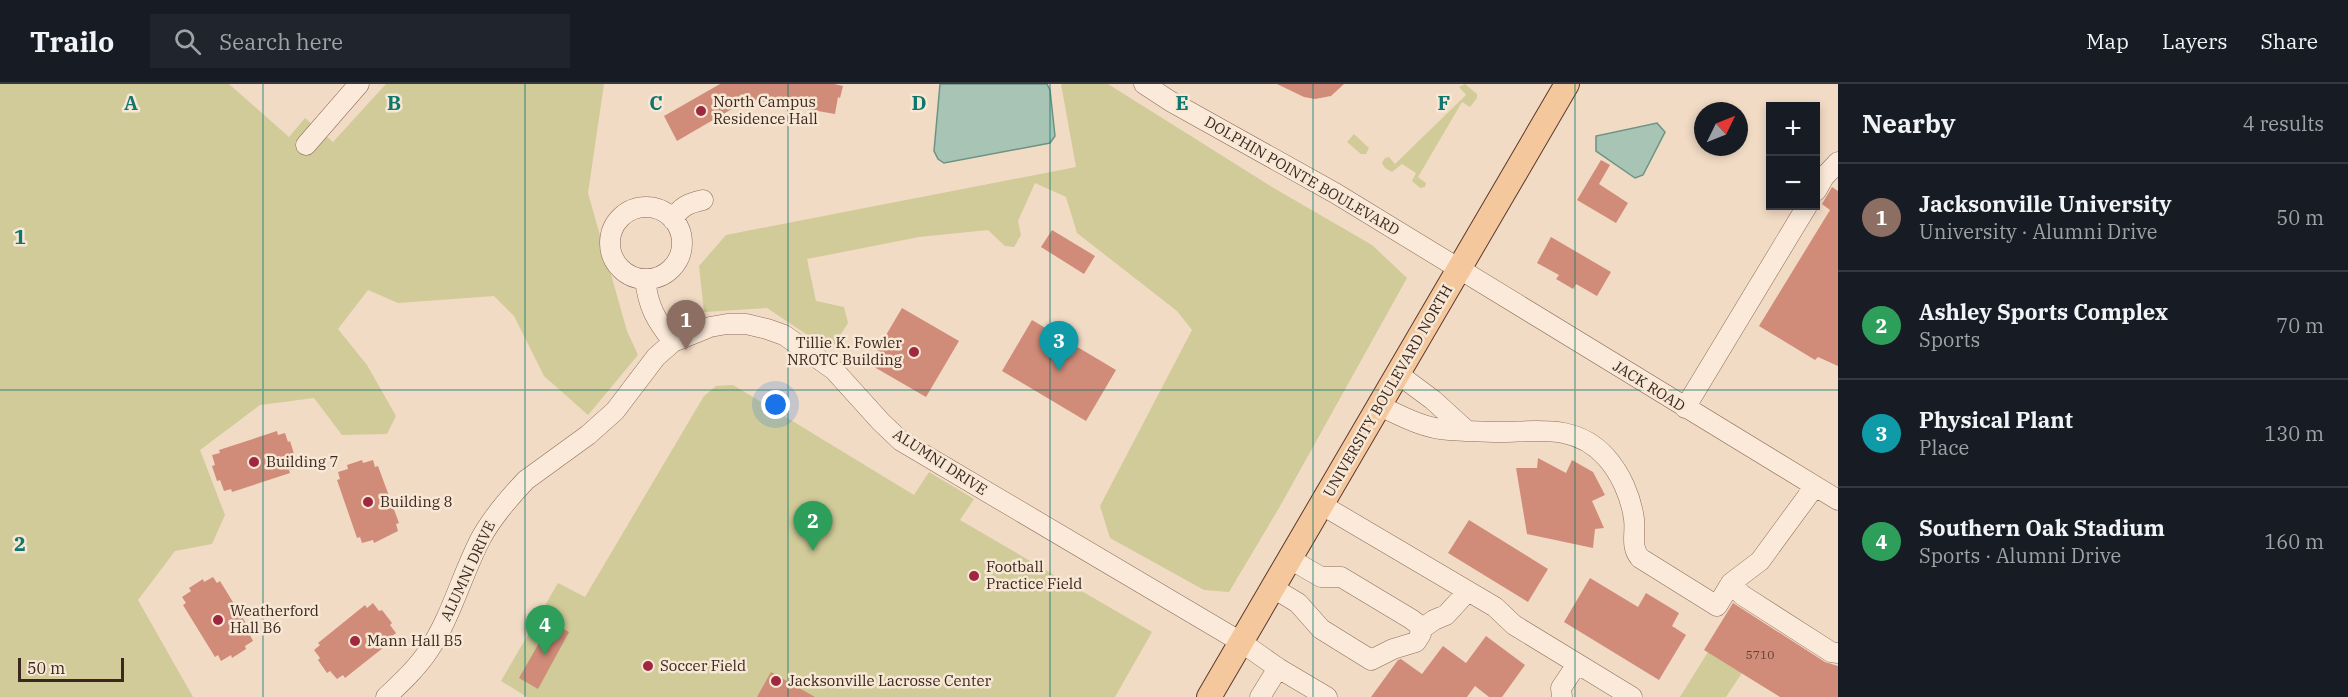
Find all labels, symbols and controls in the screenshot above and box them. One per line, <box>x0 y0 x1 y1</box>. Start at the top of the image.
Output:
search box <box>150 14 570 68</box>
text: Trailo <box>30 23 114 60</box>
icon: search <box>171 25 204 58</box>
text: Search here <box>219 27 343 56</box>
text: Map <box>2086 27 2129 55</box>
text: Layers <box>2162 27 2228 55</box>
text: Share <box>2261 27 2318 55</box>
text: A <box>124 89 138 116</box>
text: B <box>387 89 401 116</box>
text: C <box>649 89 663 116</box>
text: D <box>911 89 927 116</box>
text: E <box>1175 89 1189 116</box>
text: F <box>1438 89 1450 116</box>
place label: North Campus Residence Hall <box>713 92 818 128</box>
north arrow <box>1694 102 1748 156</box>
map controls <box>1766 102 1820 210</box>
button: + <box>1766 102 1820 156</box>
marker: North Campus Residence Hall <box>694 104 708 118</box>
text: Nearby <box>1862 106 1956 140</box>
text: 4 results <box>2243 110 2324 137</box>
street label: DOLPHIN POINTE BOULEVARD <box>1201 112 1403 239</box>
button: − <box>1766 156 1820 210</box>
text: Jacksonville University <box>1919 189 2172 218</box>
text: 1 <box>1876 204 1888 231</box>
text: 50 m <box>2276 204 2324 231</box>
text: University · Alumni Drive <box>1919 218 2158 245</box>
text: 1 <box>14 223 26 250</box>
street label: UNIVERSITY BOULEVARD NORTH <box>1319 281 1456 500</box>
text: Ashley Sports Complex <box>1919 297 2168 326</box>
pin: 1 <box>666 300 706 350</box>
text: 2 <box>1876 312 1888 339</box>
text: 70 m <box>2276 312 2324 339</box>
pin: 3 <box>1040 322 1078 371</box>
text: Sports <box>1919 326 1980 353</box>
place label: Tillie K. Fowler NROTC Building <box>787 333 902 369</box>
marker: Tillie K. Fowler NROTC Building <box>907 345 921 359</box>
street label: JACK ROAD <box>1610 356 1689 415</box>
your location <box>761 390 790 419</box>
text: Physical Plant <box>1919 405 2073 434</box>
text: 3 <box>1876 420 1888 447</box>
text: 130 m <box>2264 420 2324 447</box>
street label: ALUMNI DRIVE <box>890 424 991 499</box>
text: Place <box>1919 434 1969 461</box>
place label: Building 7 <box>266 452 338 471</box>
marker: Building 7 <box>247 455 261 469</box>
place label: Building 8 <box>380 492 452 511</box>
marker: Building 8 <box>361 495 375 509</box>
pin: 2 <box>794 502 832 551</box>
text: Southern Oak Stadium <box>1919 513 2165 542</box>
street label: ALUMNI DRIVE <box>436 518 499 624</box>
text: 4 <box>1876 528 1888 555</box>
text: 160 m <box>2264 528 2324 555</box>
text: 2 <box>14 530 26 557</box>
text: Sports · Alumni Drive <box>1919 542 2121 569</box>
place label: Football Practice Field <box>986 557 1082 593</box>
marker: Football Practice Field <box>967 569 981 583</box>
place label: Weatherford Hall B6 <box>230 601 319 637</box>
pin: 4 <box>526 606 564 655</box>
marker: Weatherford Hall B6 <box>211 613 225 627</box>
place label: Mann Hall B5 <box>367 631 462 650</box>
marker: Mann Hall B5 <box>348 634 362 648</box>
house number: 5710 <box>1746 647 1774 662</box>
scale bar <box>18 655 124 682</box>
place label: Soccer Field <box>660 656 746 675</box>
text: 50 m <box>27 658 65 678</box>
marker: Soccer Field <box>641 659 655 673</box>
place label: Jacksonville Lacrosse Center <box>788 671 991 690</box>
marker: Jacksonville Lacrosse Center <box>769 674 783 688</box>

